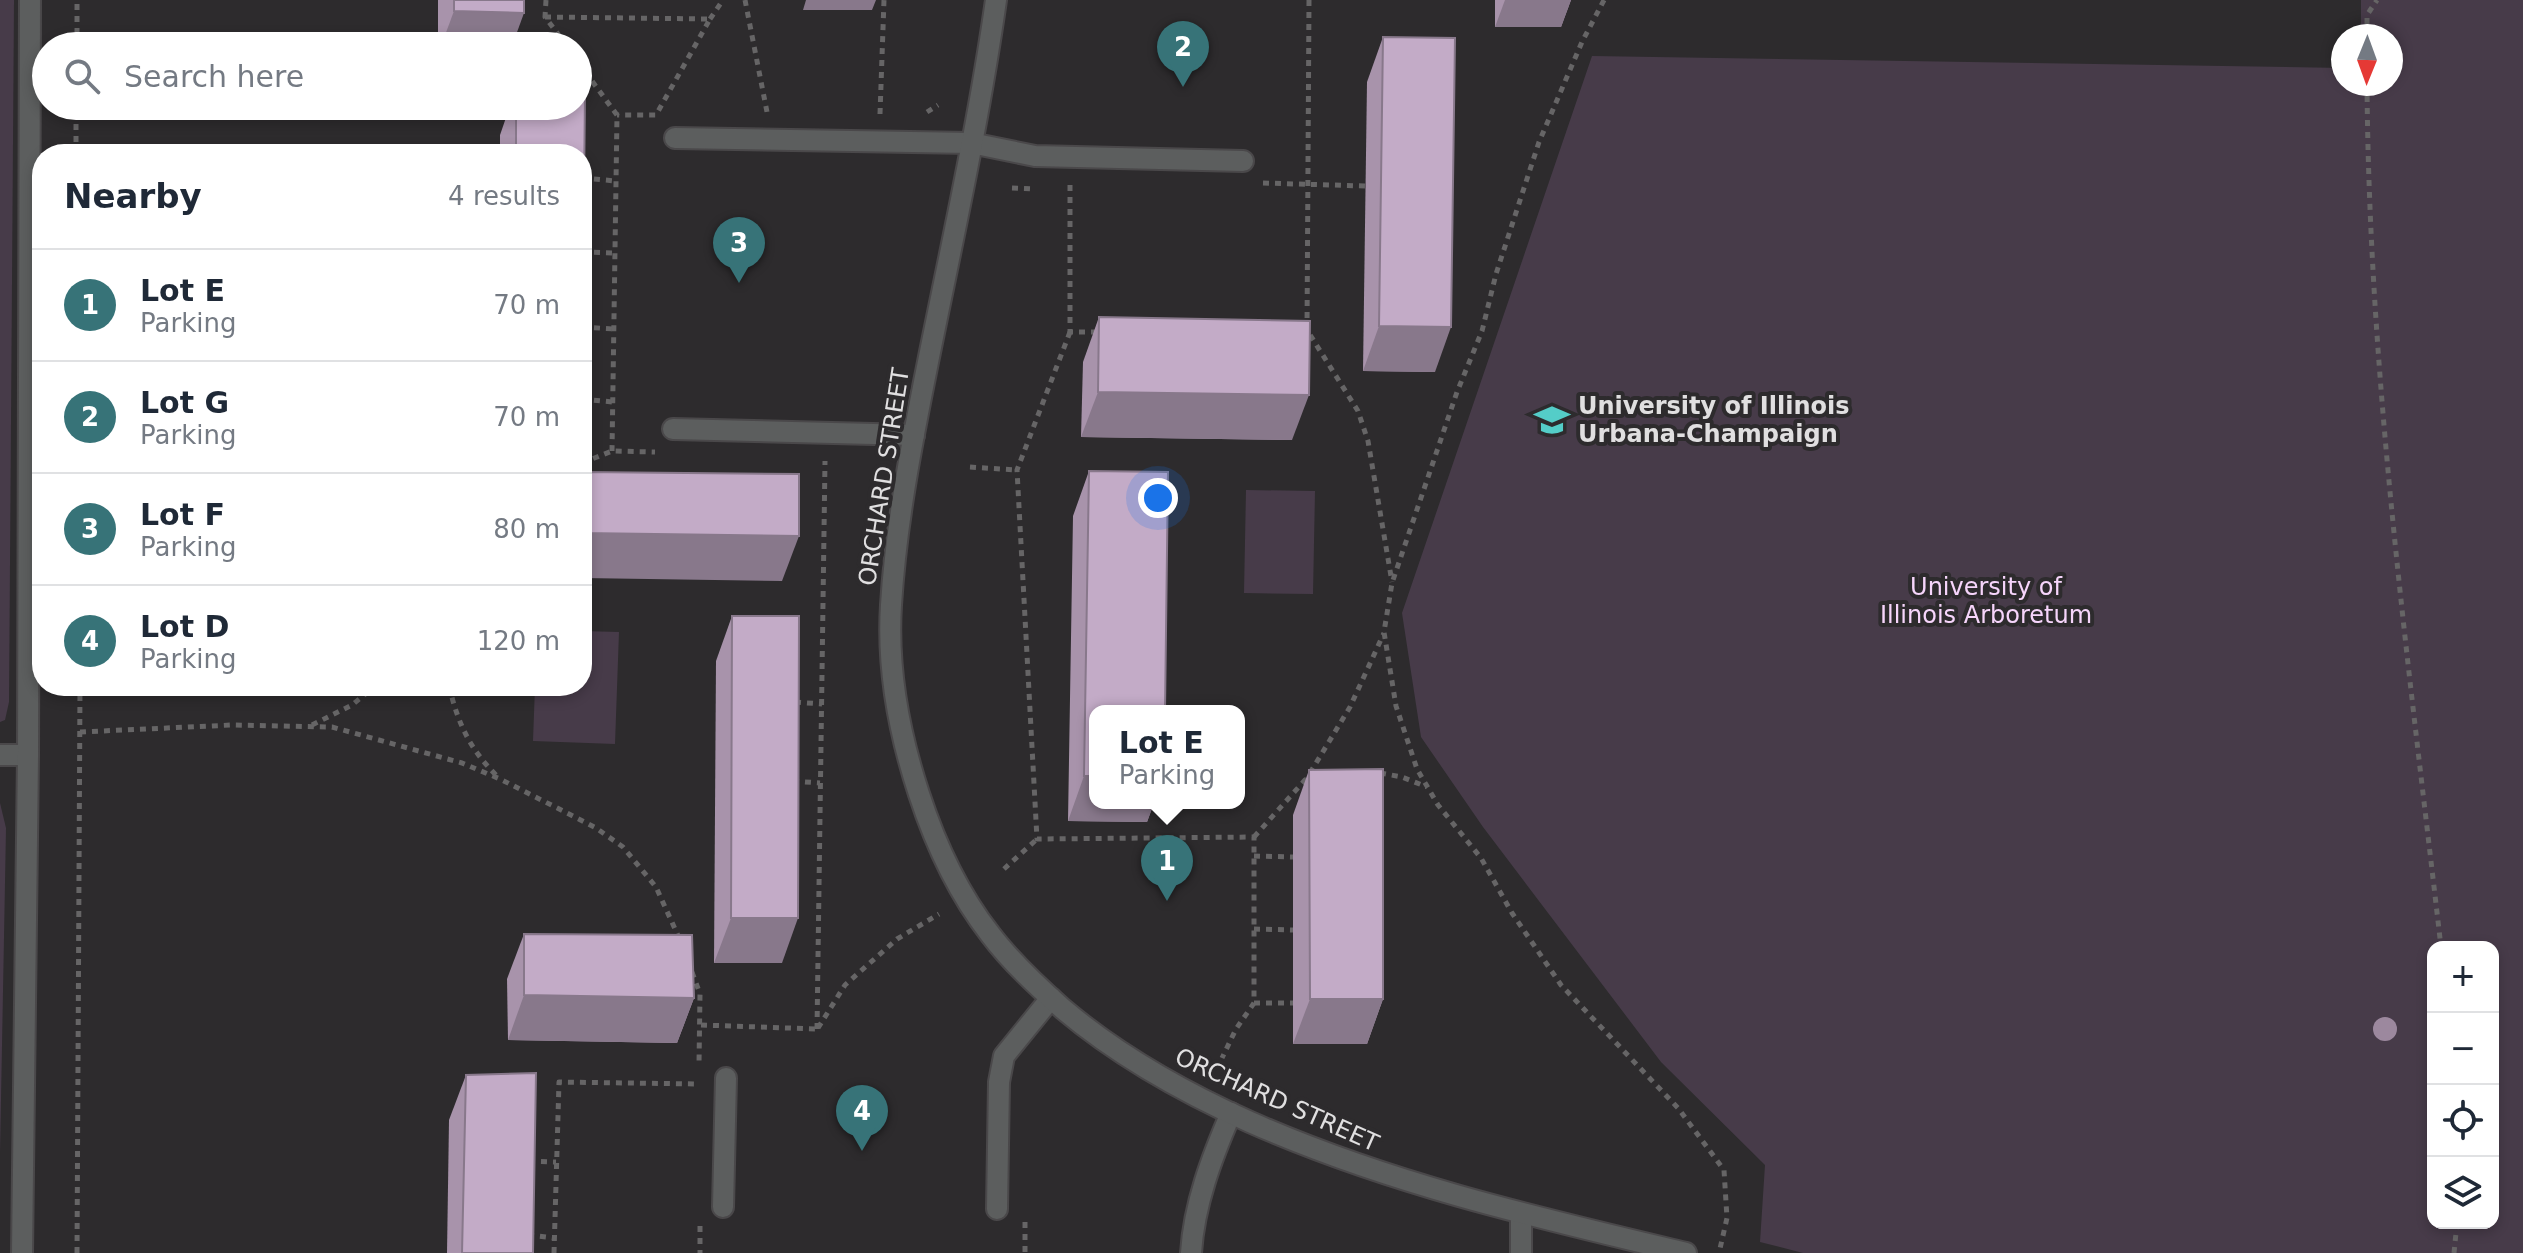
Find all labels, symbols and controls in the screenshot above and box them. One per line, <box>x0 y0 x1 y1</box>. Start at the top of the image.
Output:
pin: 2 <box>1157 21 1209 87</box>
north arrow <box>2331 24 2403 96</box>
search box <box>32 32 592 120</box>
icon: search <box>60 54 104 98</box>
text: Search here <box>124 59 304 94</box>
text: Nearby <box>64 176 202 216</box>
text: 4 results <box>448 181 560 211</box>
pin: 3 <box>713 217 765 283</box>
text: Lot E <box>140 273 225 308</box>
text: 1 <box>81 290 99 320</box>
text: 70 m <box>493 290 560 320</box>
text: Parking <box>140 308 236 338</box>
street label: ORCHARD STREET <box>853 366 915 588</box>
text: Lot G <box>140 385 229 420</box>
place label: University of Illinois Urbana-Champaign <box>1578 392 1850 448</box>
school or university icon: University of Illinois Urbana-Champaign <box>1533 401 1571 439</box>
text: 2 <box>81 402 99 432</box>
text: 70 m <box>493 402 560 432</box>
text: Parking <box>140 420 236 450</box>
your location <box>1138 478 1178 518</box>
text: Lot F <box>140 497 225 532</box>
text: 3 <box>81 514 99 544</box>
text: 80 m <box>493 514 560 544</box>
text: Parking <box>140 532 236 562</box>
park label: University of Illinois Arboretum <box>1880 573 2092 629</box>
text: Lot D <box>140 609 229 644</box>
text: 4 <box>81 626 99 656</box>
text: 120 m <box>477 626 560 656</box>
text: Parking <box>140 644 236 674</box>
popup <box>1089 705 1245 809</box>
text: Lot E <box>1119 725 1204 760</box>
text: Parking <box>1119 760 1215 790</box>
pin: 1 <box>1141 835 1193 901</box>
map controls <box>2427 941 2499 1229</box>
button: + <box>2427 941 2499 1013</box>
button: − <box>2427 1013 2499 1085</box>
street label: ORCHARD STREET <box>1171 1042 1383 1158</box>
pin: 4 <box>836 1085 888 1151</box>
button: locate <box>2427 1085 2499 1157</box>
button: layers <box>2427 1157 2499 1229</box>

